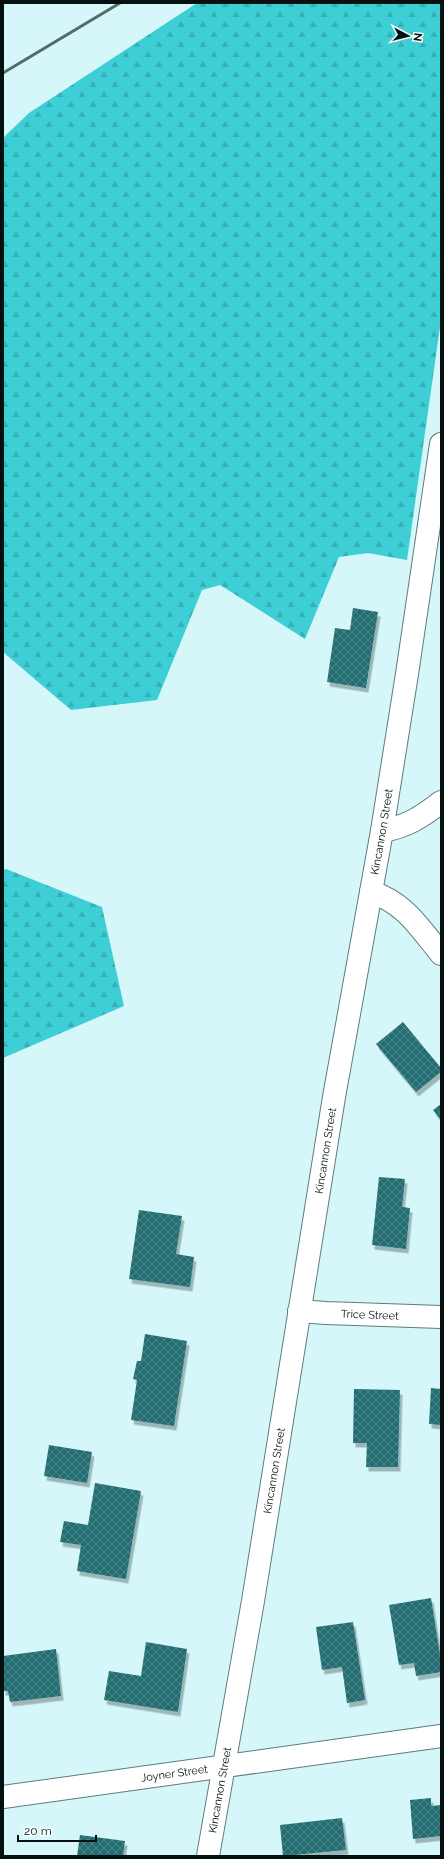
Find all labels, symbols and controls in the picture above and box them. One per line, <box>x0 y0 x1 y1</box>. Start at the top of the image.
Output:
north arrow <box>388 16 428 56</box>
text: N <box>410 32 424 42</box>
street label: Kincannon Street <box>368 787 395 876</box>
street label: Kincannon Street <box>312 1106 339 1195</box>
street label: Trice Street <box>341 1307 399 1322</box>
street label: Kincannon Street <box>261 1426 287 1515</box>
street label: Kincannon Street <box>206 1746 234 1834</box>
street label: Joyner Street <box>140 1762 209 1784</box>
scale bar <box>18 1817 96 1843</box>
text: 20 m <box>24 1824 52 1838</box>

